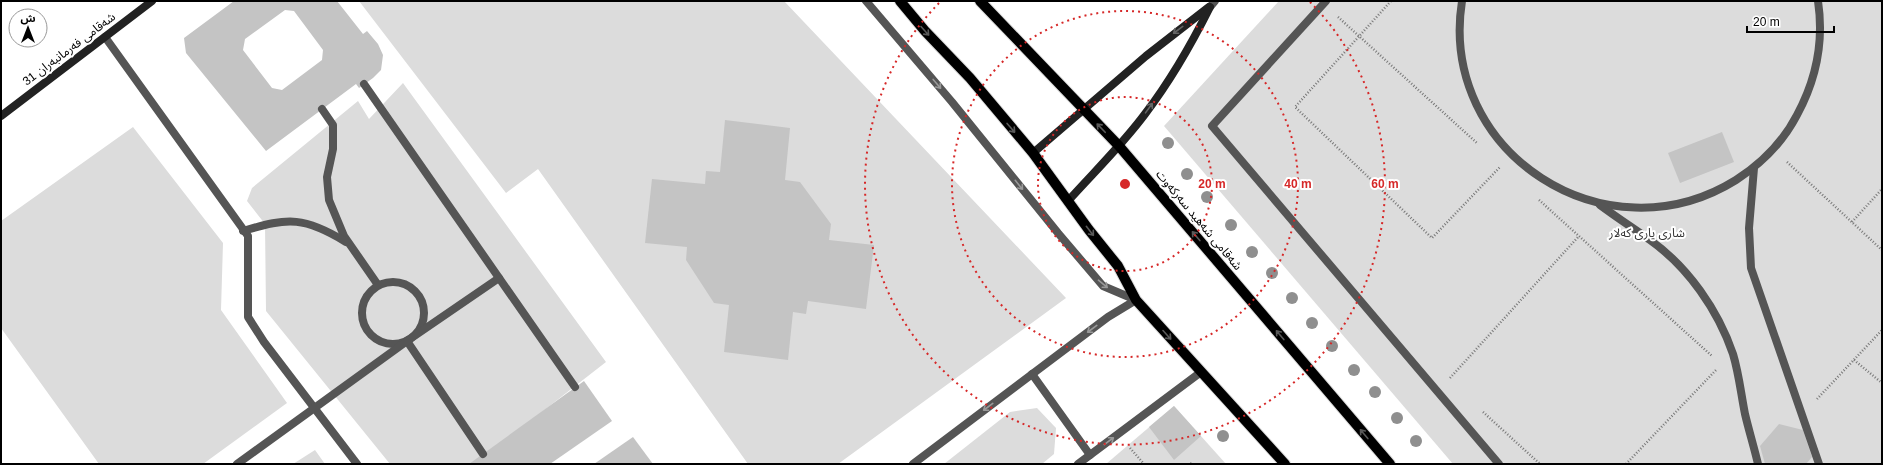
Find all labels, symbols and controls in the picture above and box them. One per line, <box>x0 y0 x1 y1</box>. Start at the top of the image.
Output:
north arrow <box>8 8 48 48</box>
scale bar <box>1747 8 1834 34</box>
street label: شەقامی فەرمانبەران 31 <box>20 9 118 89</box>
text: 20 m <box>1753 15 1780 29</box>
one-way arrow <box>920 25 929 35</box>
one-way arrow <box>1173 25 1184 34</box>
one-way arrow <box>932 79 941 89</box>
one-way arrow <box>1145 103 1153 114</box>
one-way arrow <box>1007 122 1016 133</box>
one-way arrow <box>1096 123 1106 133</box>
street label: شەقامی شەهید سەرکەوت <box>1153 167 1245 273</box>
centre of rings <box>1118 177 1132 191</box>
text: 20 m <box>1198 177 1226 191</box>
text: 40 m <box>1284 177 1312 191</box>
text: 60 m <box>1371 177 1399 191</box>
one-way arrow <box>1015 179 1023 190</box>
one-way arrow <box>1086 225 1094 236</box>
park label: شاری یاری کەلار <box>1608 226 1685 240</box>
one-way arrow <box>1191 231 1200 242</box>
one-way arrow <box>1098 279 1108 288</box>
one-way arrow <box>1087 325 1098 334</box>
one-way arrow <box>1163 329 1172 340</box>
one-way arrow <box>1275 330 1284 341</box>
one-way arrow <box>983 403 994 412</box>
one-way arrow <box>1360 429 1369 440</box>
one-way arrow <box>1104 436 1115 445</box>

